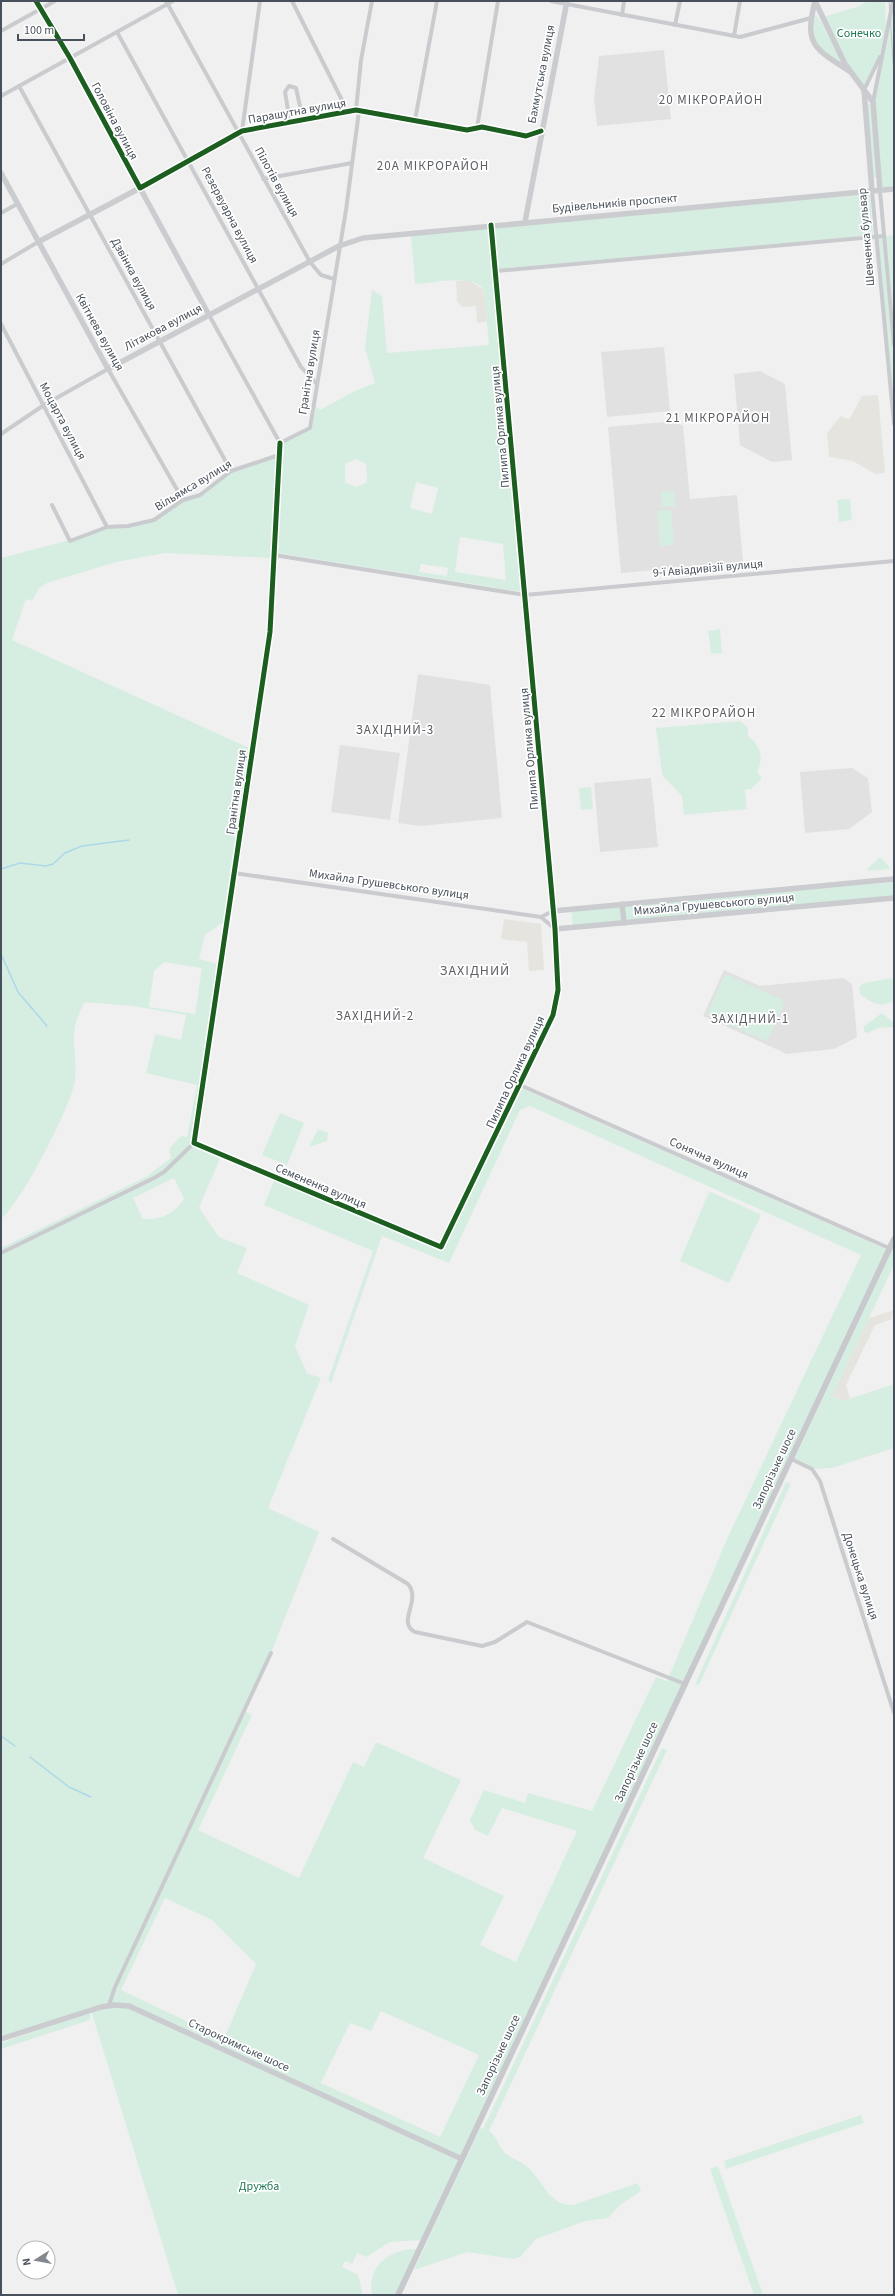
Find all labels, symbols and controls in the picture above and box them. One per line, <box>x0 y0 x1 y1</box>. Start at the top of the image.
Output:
scale bar <box>18 16 84 42</box>
text: 100 m <box>24 22 54 39</box>
street label: Бахмутська вулиця <box>524 23 559 125</box>
park label: Сонечко <box>837 25 881 42</box>
street label: Головіна вулиця <box>87 79 142 163</box>
district label: 20 МІКРОРАЙОН <box>659 91 763 109</box>
street label: Парашутна вулиця <box>247 95 347 128</box>
street label: Пілотів вулиця <box>250 144 303 220</box>
district label: 20А МІКРОРАЙОН <box>377 157 489 175</box>
street label: Резервуарна вулиця <box>197 164 262 267</box>
street label: Шевченка бульвар <box>854 187 879 287</box>
street label: Будівельників проспект <box>552 189 679 217</box>
street label: Дзвінка вулиця <box>107 235 161 314</box>
street label: Квітнева вулиця <box>71 290 128 374</box>
street label: Літакова вулиця <box>121 300 205 355</box>
street label: Гранітна вулиця <box>294 328 325 416</box>
street label: Пилипа Орлика вулиця <box>487 365 514 489</box>
street label: Моцарта вулиця <box>35 379 90 463</box>
district label: 21 МІКРОРАЙОН <box>666 409 770 427</box>
street label: Вільямса вулиця <box>151 456 235 515</box>
street label: 9-ї Авіадивізії вулиця <box>652 555 764 582</box>
street label: Пилипа Орлика вулиця <box>516 687 543 811</box>
district label: 22 МІКРОРАЙОН <box>652 704 756 722</box>
district label: ЗАХІДНИЙ-3 <box>356 721 434 739</box>
street label: Гранітна вулиця <box>222 748 251 836</box>
street label: Михайла Грушевського вулиця <box>308 865 470 904</box>
street label: Михайла Грушевського вулиця <box>633 889 795 920</box>
district label: ЗАХІДНИЙ <box>440 961 510 981</box>
district label: ЗАХІДНИЙ-2 <box>336 1007 414 1025</box>
district label: ЗАХІДНИЙ-1 <box>711 1010 789 1028</box>
street label: Пилипа Орлика вулиця <box>482 1013 549 1131</box>
street label: Сонячна вулиця <box>666 1133 751 1184</box>
street label: Семененка вулиця <box>273 1160 369 1213</box>
street label: Запорізьке шосе <box>748 1426 801 1512</box>
street label: Донецька вулиця <box>838 1530 883 1622</box>
street label: Запорізьке шосе <box>610 1719 663 1805</box>
street label: Запорізьке шосе <box>472 2012 525 2098</box>
street label: Старокримське шосе <box>185 2014 292 2076</box>
park label: Дружба <box>239 2178 279 2195</box>
north arrow <box>16 2240 56 2280</box>
text: N <box>19 2257 35 2267</box>

